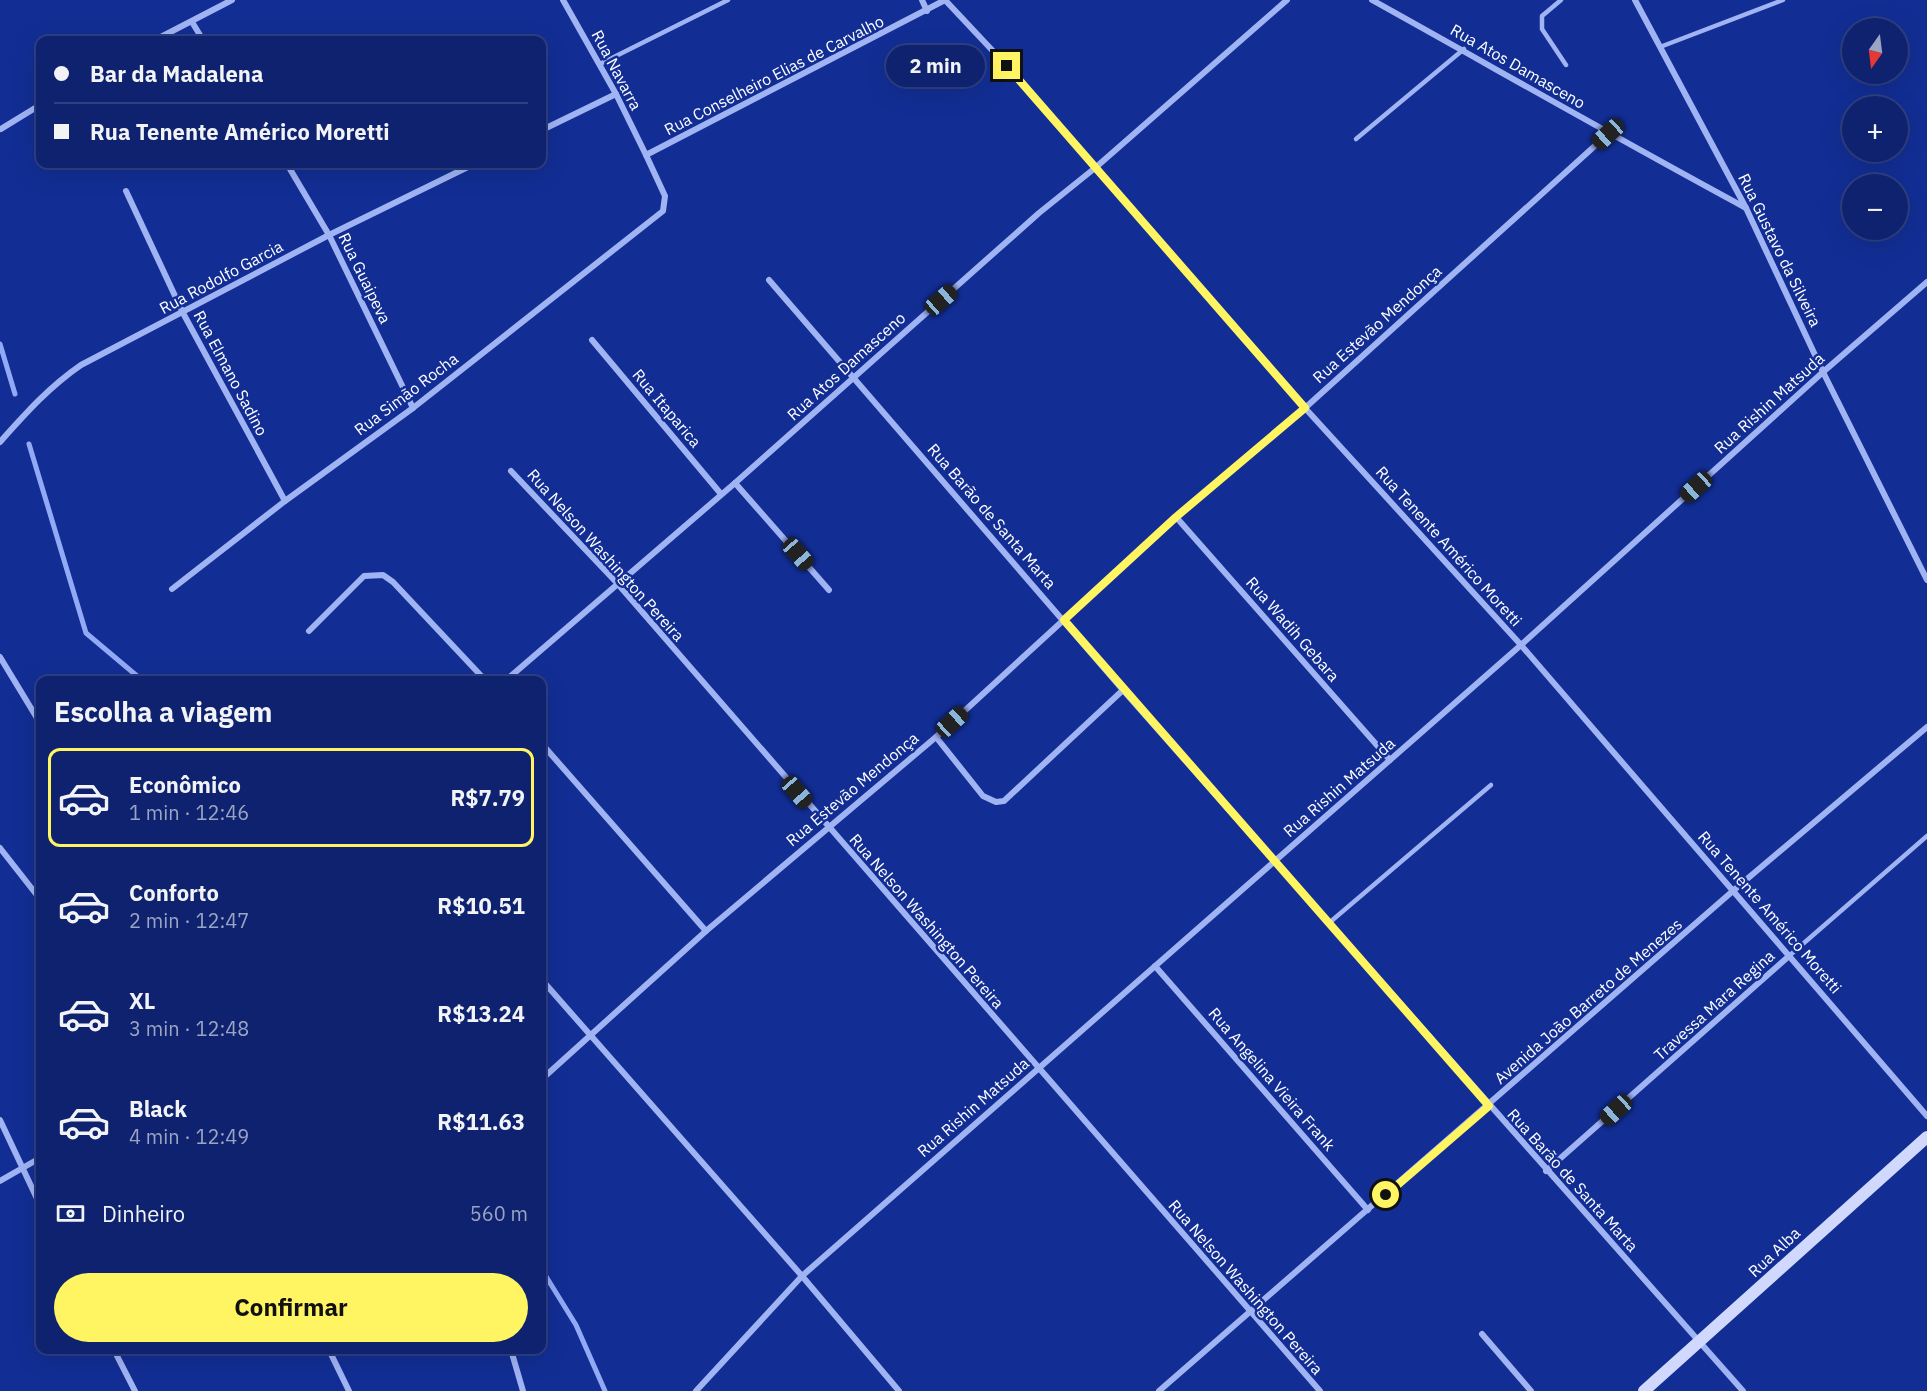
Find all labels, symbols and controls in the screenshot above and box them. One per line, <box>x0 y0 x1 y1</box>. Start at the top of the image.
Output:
street label: Rua Conselheiro Elias de Carvalho <box>661 11 887 139</box>
north arrow <box>1842 18 1908 84</box>
map controls <box>1842 18 1908 240</box>
street label: Rua Atos Damasceno <box>1447 19 1589 113</box>
street label: Rua Navarra <box>588 27 647 114</box>
callout: 2 min <box>887 45 986 87</box>
text: 2 min <box>909 52 962 79</box>
route end <box>993 52 1020 79</box>
text: Bar da Madalena <box>90 59 263 88</box>
button: + <box>1842 96 1908 162</box>
car <box>1589 115 1627 153</box>
text: Rua Tenente Américo Moretti <box>90 117 390 146</box>
street label: Rua Gustavo da Silveira <box>1734 170 1826 330</box>
button: − <box>1842 174 1908 240</box>
street label: Rua Guaipeva <box>334 229 396 327</box>
street label: Rua Rodolfo Garcia <box>156 236 287 318</box>
street label: Rua Estevão Mendonça <box>1308 261 1446 387</box>
car <box>922 281 960 319</box>
street label: Rua Elmano Sadino <box>190 307 272 439</box>
street label: Rua Atos Damasceno <box>783 308 909 424</box>
street label: Rua Simão Rocha <box>350 348 462 440</box>
street label: Rua Rishin Matsuda <box>1710 348 1829 458</box>
street label: Rua Itaparica <box>628 365 706 452</box>
street label: Rua Barão de Santa Marta <box>923 439 1061 593</box>
street label: Rua Tenente Américo Moretti <box>1372 462 1526 630</box>
street label: Rua Nelson Washington Pereira <box>523 465 689 646</box>
car <box>1677 468 1715 506</box>
car <box>779 535 817 573</box>
street label: Rua Wadih Gebara <box>1242 572 1344 686</box>
text: Escolha a viagem <box>54 694 272 729</box>
car <box>933 703 971 741</box>
street label: Rua Estevão Mendonça <box>782 727 923 850</box>
street label: Rua Rishin Matsuda <box>1279 733 1399 841</box>
text: Econômico <box>129 770 241 799</box>
icon: car <box>57 771 111 825</box>
car <box>778 773 816 811</box>
text: R$7.79 <box>451 783 525 812</box>
text: 1 min · 12:46 <box>129 799 249 826</box>
street label: Rua Tenente Américo Moretti <box>1694 827 1846 997</box>
street label: Rua Nelson Washington Pereira <box>846 829 1009 1013</box>
text: Conforto <box>129 878 219 907</box>
icon: car <box>57 879 111 933</box>
text: R$10.51 <box>437 891 525 920</box>
text: 2 min · 12:47 <box>129 907 249 934</box>
street label: Avenida João Barreto de Menezes <box>1490 914 1686 1088</box>
street label: Travessa Mara Regina <box>1650 945 1779 1064</box>
text: XL <box>129 986 155 1015</box>
icon: car <box>57 987 111 1041</box>
text: R$13.24 <box>437 999 525 1028</box>
street label: Rua Angelina Vieira Frank <box>1204 1003 1340 1155</box>
text: 3 min · 12:48 <box>129 1015 249 1042</box>
street label: Rua Rishin Matsuda <box>913 1053 1033 1161</box>
car <box>1597 1091 1635 1129</box>
text: Black <box>129 1094 187 1123</box>
icon: car <box>57 1095 111 1149</box>
street label: Rua Barão de Santa Marta <box>1503 1104 1643 1256</box>
text: R$11.63 <box>437 1107 525 1136</box>
text: 4 min · 12:49 <box>129 1123 249 1150</box>
route start <box>1372 1181 1399 1208</box>
street label: Rua Nelson Washington Pereira <box>1165 1195 1328 1379</box>
icon: cash <box>54 1197 87 1230</box>
text: Dinheiro <box>102 1199 185 1228</box>
text: 560 m <box>470 1200 528 1227</box>
street label: Rua Alba <box>1744 1223 1805 1281</box>
button: Confirmar <box>54 1273 528 1342</box>

